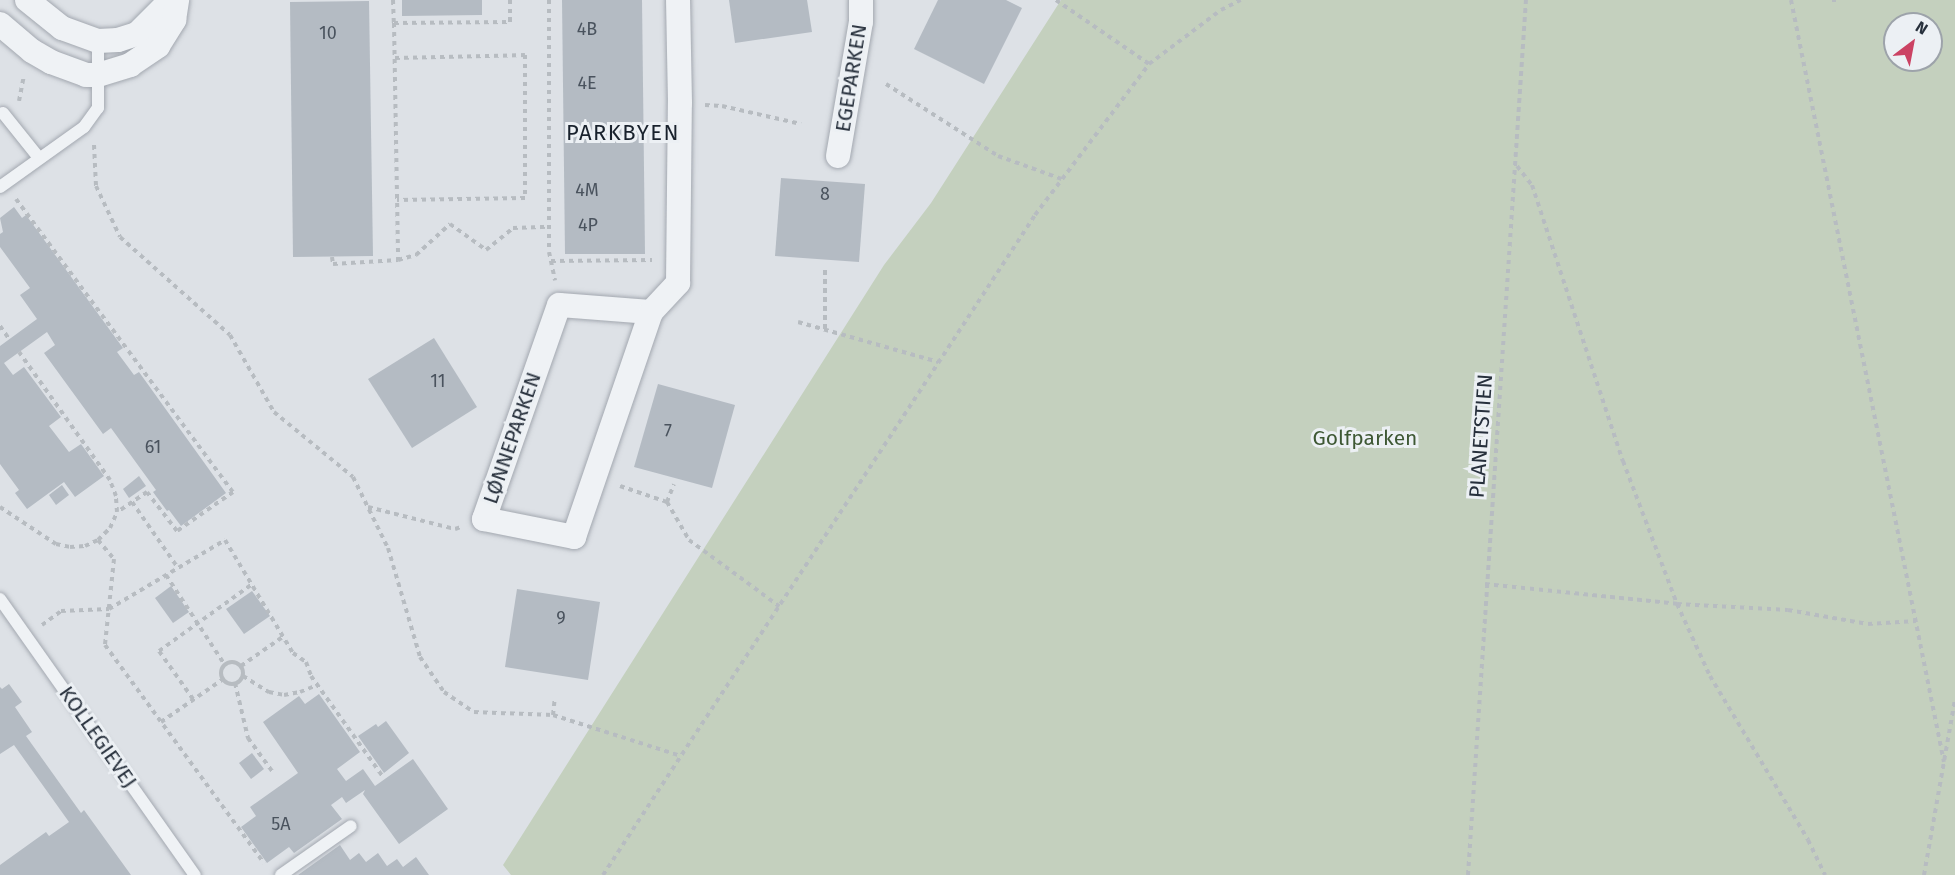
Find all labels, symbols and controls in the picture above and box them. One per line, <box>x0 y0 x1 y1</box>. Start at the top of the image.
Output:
north arrow <box>1883 12 1943 72</box>
text: N <box>1912 17 1931 39</box>
house number: 4B <box>577 18 597 40</box>
house number: 10 <box>319 22 337 44</box>
street label: EGEPARKEN <box>830 22 872 134</box>
house number: 4E <box>577 72 597 94</box>
district label: PARKBYEN <box>566 120 680 146</box>
house number: 4M <box>575 179 599 201</box>
house number: 8 <box>820 183 830 205</box>
house number: 4P <box>578 214 598 236</box>
street label: LØNNEPARKEN <box>478 369 546 507</box>
house number: 11 <box>430 370 446 392</box>
street label: PLANETSTIEN <box>1464 373 1498 499</box>
house number: 7 <box>664 420 672 442</box>
park label: Golfparken <box>1313 425 1417 451</box>
house number: 61 <box>145 436 161 458</box>
house number: 9 <box>556 607 566 629</box>
street label: KOLLEGIEVEJ <box>54 681 142 793</box>
house number: 5A <box>271 813 291 835</box>

